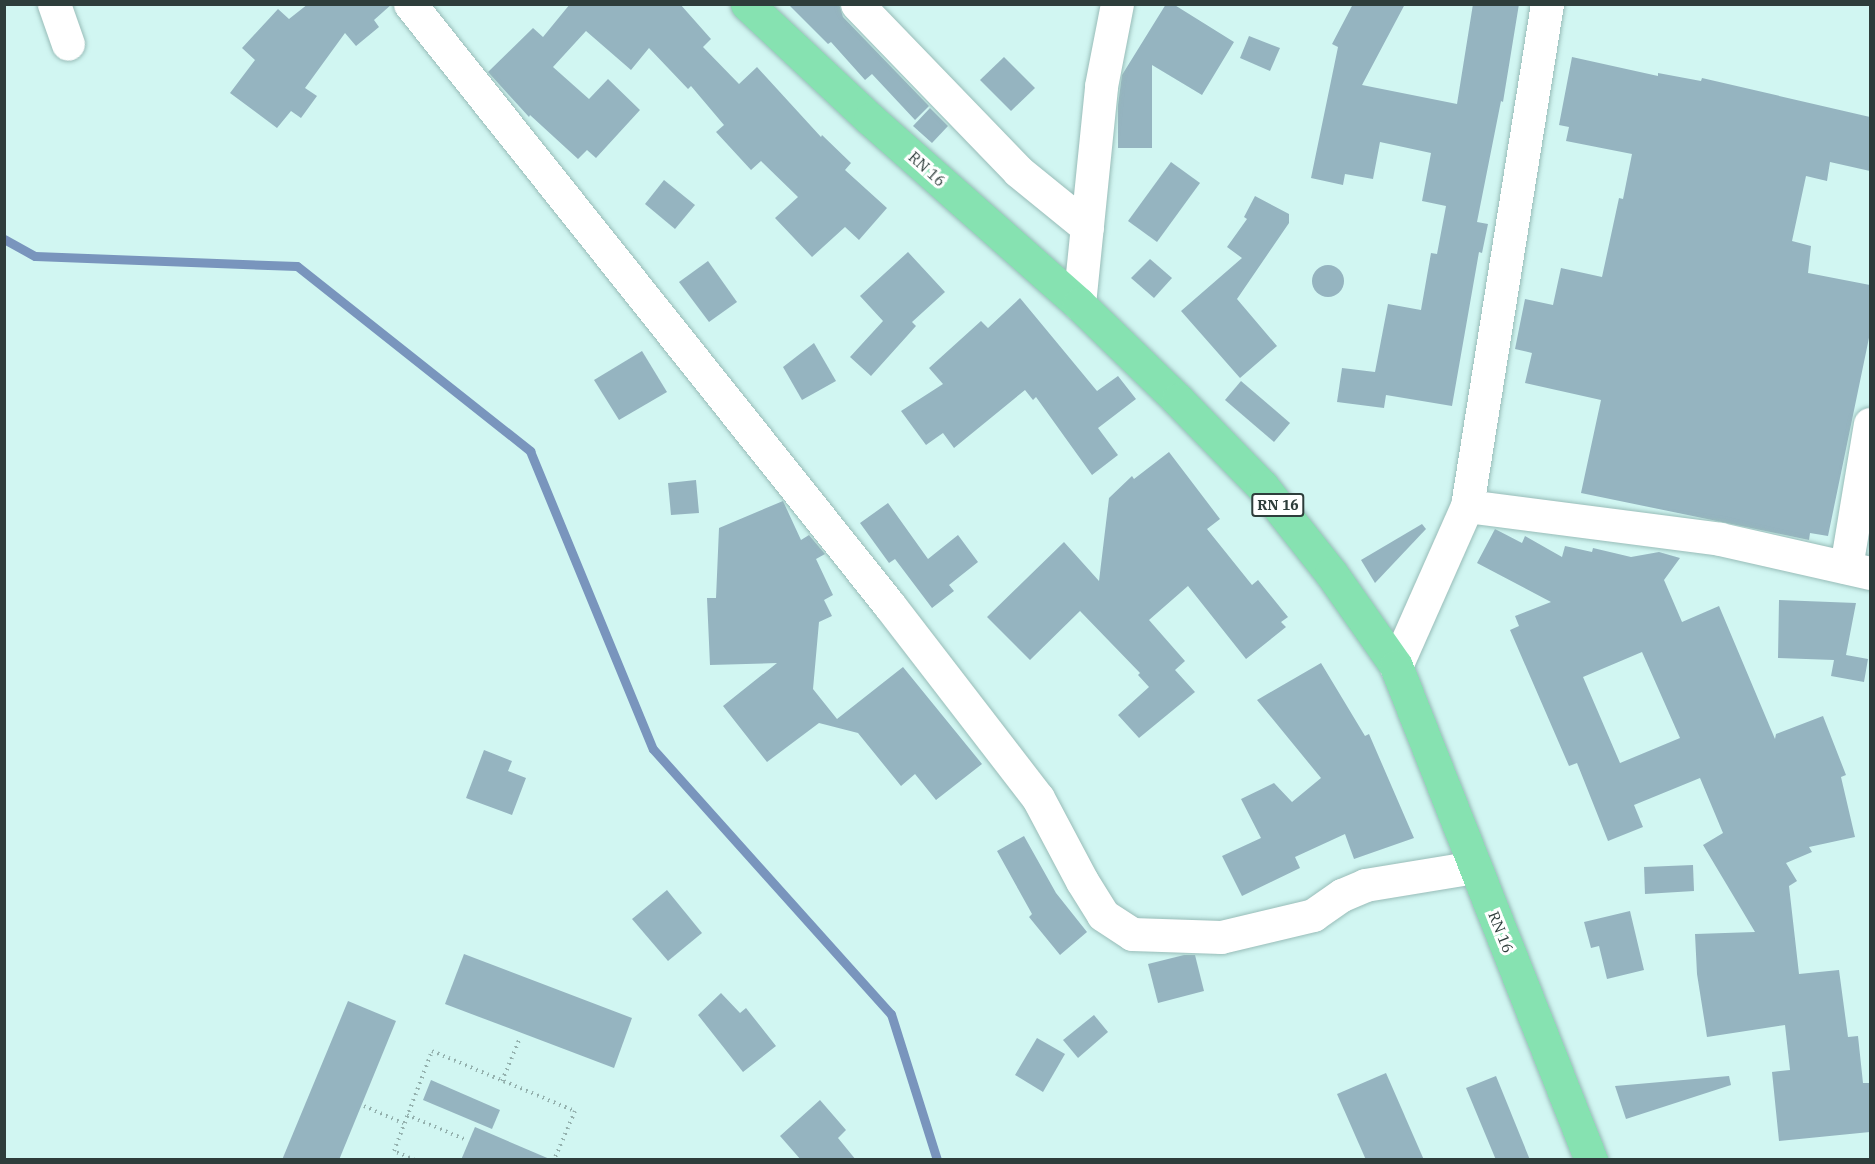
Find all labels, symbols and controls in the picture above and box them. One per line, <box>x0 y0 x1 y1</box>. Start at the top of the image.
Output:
street label: RN 16 <box>905 148 949 190</box>
road number: RN 16 <box>1251 494 1305 516</box>
street label: RN 16 <box>1485 909 1517 955</box>

